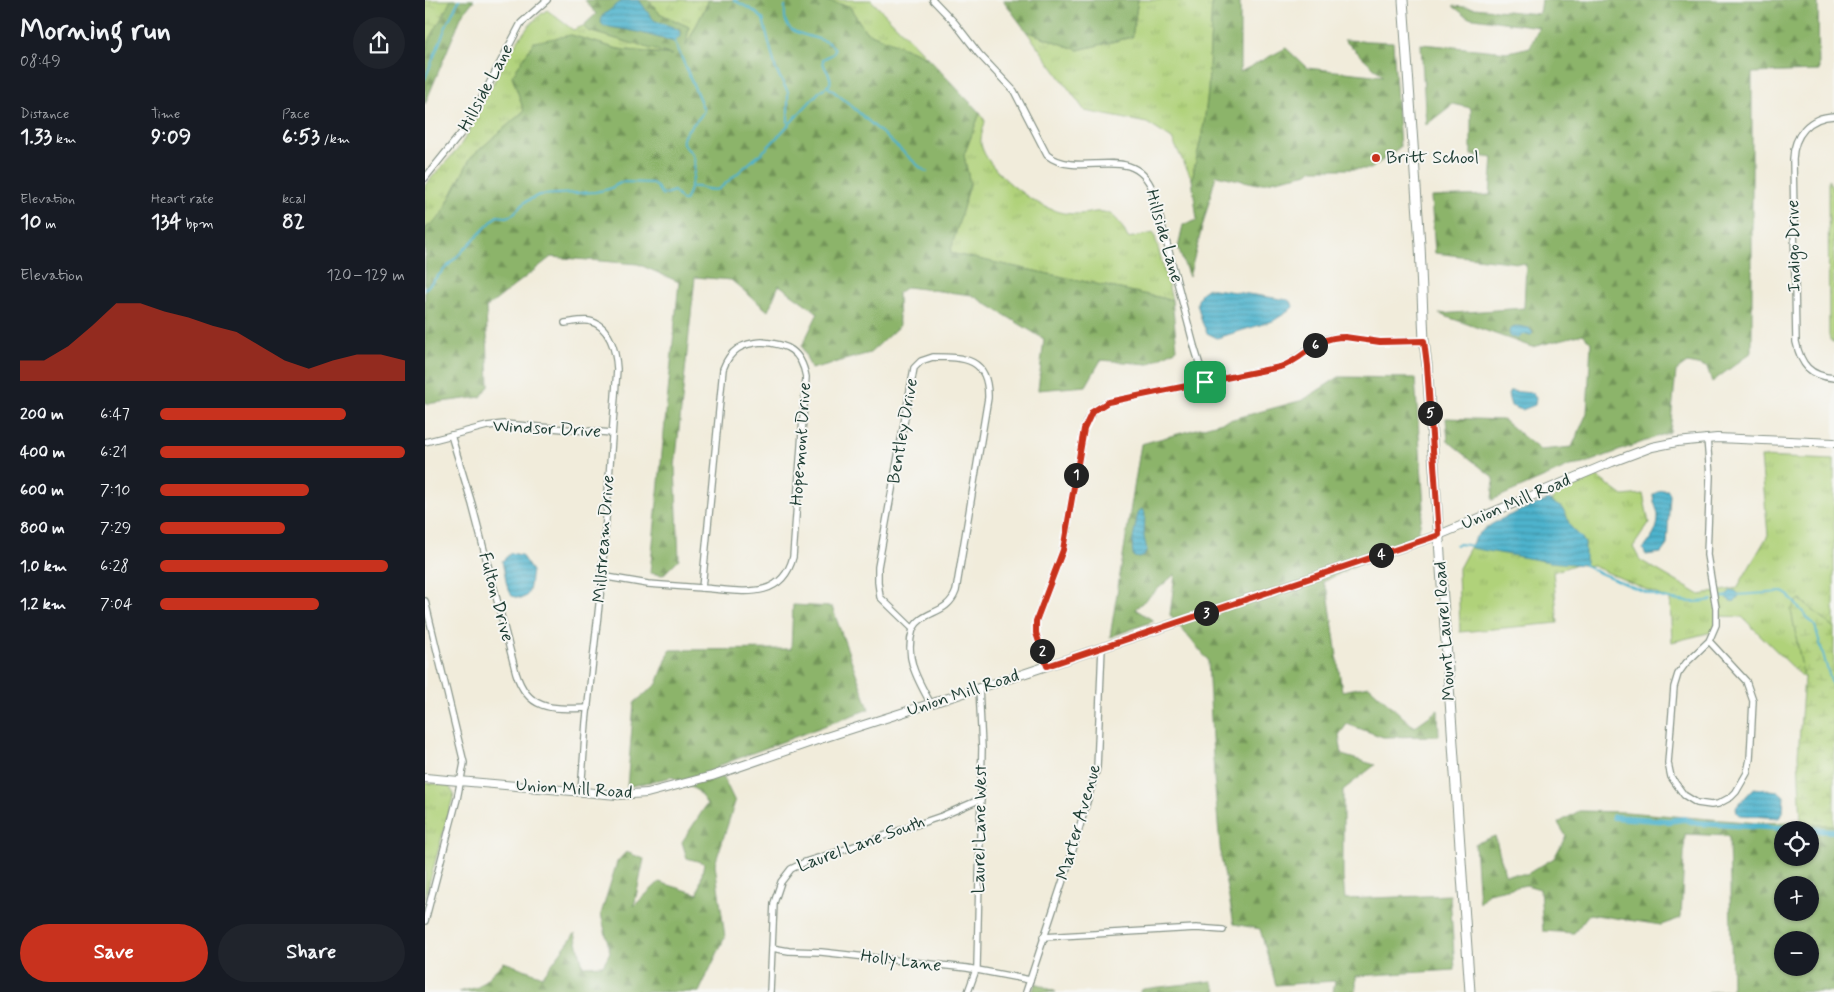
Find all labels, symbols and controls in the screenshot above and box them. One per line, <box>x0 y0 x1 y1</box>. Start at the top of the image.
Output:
text: Morning run <box>20 13 171 50</box>
button: share <box>353 17 405 69</box>
street label: Hillside Lane <box>453 40 519 136</box>
text: 08:49 <box>20 51 61 72</box>
text: Distance <box>20 105 69 123</box>
text: Time <box>151 105 180 123</box>
text: Pace <box>282 105 310 123</box>
text: 1.33 <box>20 123 52 151</box>
text: 9:09 <box>151 123 191 151</box>
text: 6:53 <box>282 123 320 151</box>
text: km <box>52 130 76 148</box>
text: /km <box>320 130 350 148</box>
place label: Britt School <box>1386 146 1479 170</box>
marker: Britt School <box>1370 152 1382 164</box>
street label: Hillside Lane <box>1139 187 1189 285</box>
text: Elevation <box>20 190 75 208</box>
text: Heart rate <box>151 190 214 208</box>
text: kcal <box>282 190 306 208</box>
street label: Indigo Drive <box>1781 200 1808 292</box>
text: 10 <box>20 208 41 236</box>
text: 134 <box>151 208 182 236</box>
text: 82 <box>282 208 305 236</box>
text: m <box>41 215 56 233</box>
text: bpm <box>182 215 214 233</box>
text: Elevation <box>20 265 83 286</box>
text: 120–129 m <box>326 265 405 286</box>
pin: 6 <box>1303 332 1327 358</box>
text: 6 <box>1312 336 1319 354</box>
pin <box>1184 361 1226 403</box>
icon: arrive <box>1191 368 1219 396</box>
street label: Bentley Drive <box>882 376 924 486</box>
street label: Hopemont Drive <box>785 381 817 507</box>
pin: 5 <box>1417 400 1443 426</box>
text: 200 m <box>20 404 64 425</box>
text: 6:47 <box>100 404 130 425</box>
text: 5 <box>1426 404 1435 422</box>
street label: Windsor Drive <box>492 414 602 444</box>
text: 400 m <box>20 442 65 463</box>
text: 6:21 <box>100 442 127 463</box>
pin: 1 <box>1063 462 1089 488</box>
text: 1 <box>1073 466 1080 484</box>
street label: Union Mill Road <box>1458 468 1574 536</box>
street label: Millstream Drive <box>588 474 620 604</box>
text: 600 m <box>20 480 64 501</box>
text: 7:10 <box>100 480 130 501</box>
text: 800 m <box>20 518 65 539</box>
text: 7:29 <box>100 518 131 539</box>
pin: 4 <box>1369 542 1393 568</box>
text: 4 <box>1377 546 1386 564</box>
street label: Fulton Drive <box>473 550 519 644</box>
text: 1.0 km <box>20 556 67 577</box>
text: 6:28 <box>100 556 129 577</box>
street label: Mount Laurel Road <box>1428 560 1462 702</box>
text: 1.2 km <box>20 594 66 615</box>
text: 7:04 <box>100 594 133 615</box>
pin: 3 <box>1193 600 1219 626</box>
text: 3 <box>1203 604 1210 622</box>
pin: 2 <box>1029 638 1055 664</box>
text: 2 <box>1039 642 1046 660</box>
street label: Union Mill Road <box>904 664 1022 722</box>
street label: Marter Avenue <box>1051 761 1107 883</box>
street label: Laurel Lane West <box>967 764 993 894</box>
street label: Union Mill Road <box>515 773 633 805</box>
street label: Laurel Lane South <box>794 810 928 878</box>
map controls <box>1774 821 1819 976</box>
button: locate <box>1774 821 1819 866</box>
button: + <box>1774 876 1819 921</box>
button: Save <box>20 924 208 982</box>
button: Share <box>218 924 405 982</box>
button: − <box>1774 931 1819 976</box>
street label: Holly Lane <box>859 944 943 978</box>

